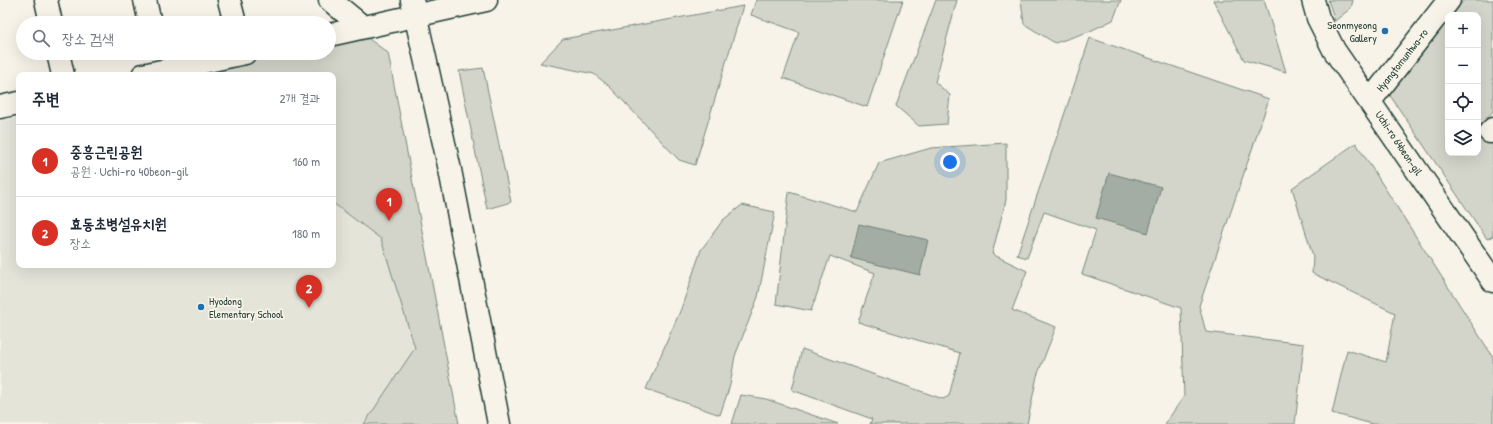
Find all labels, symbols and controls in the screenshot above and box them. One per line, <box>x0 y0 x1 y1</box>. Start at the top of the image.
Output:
map controls <box>1445 12 1481 156</box>
button: + <box>1445 12 1481 48</box>
search box <box>16 16 336 60</box>
place label: Seonmyeong Gallery <box>1327 18 1377 45</box>
street label: Hyangtomunhwa-ro <box>1373 25 1431 94</box>
marker: Seonmyeong Gallery <box>1380 26 1390 36</box>
icon: search <box>30 27 52 49</box>
text: 장소 검색 <box>62 28 114 49</box>
button: − <box>1445 48 1481 84</box>
button: locate <box>1445 84 1481 120</box>
text: 주변 <box>32 87 59 110</box>
text: 2개 결과 <box>280 89 320 107</box>
street label: Uchi-ro 64beon-gil <box>1372 108 1426 178</box>
button: layers <box>1445 120 1481 156</box>
text: 중흥근린공원 <box>70 141 142 162</box>
text: 1 <box>43 152 47 170</box>
text: 160 m <box>292 152 320 170</box>
your location <box>940 152 960 172</box>
text: 공원 · Uchi-ro 40beon-gil <box>70 162 188 180</box>
pin: 1 <box>376 188 402 221</box>
text: 효동초병설유치원 <box>70 213 167 234</box>
text: 2 <box>42 224 48 242</box>
text: 180 m <box>292 224 320 242</box>
text: 장소 <box>70 234 91 252</box>
pin: 2 <box>296 275 322 308</box>
place label: Hyodong Elementary School <box>209 294 283 321</box>
marker: Hyodong Elementary School <box>196 302 206 312</box>

